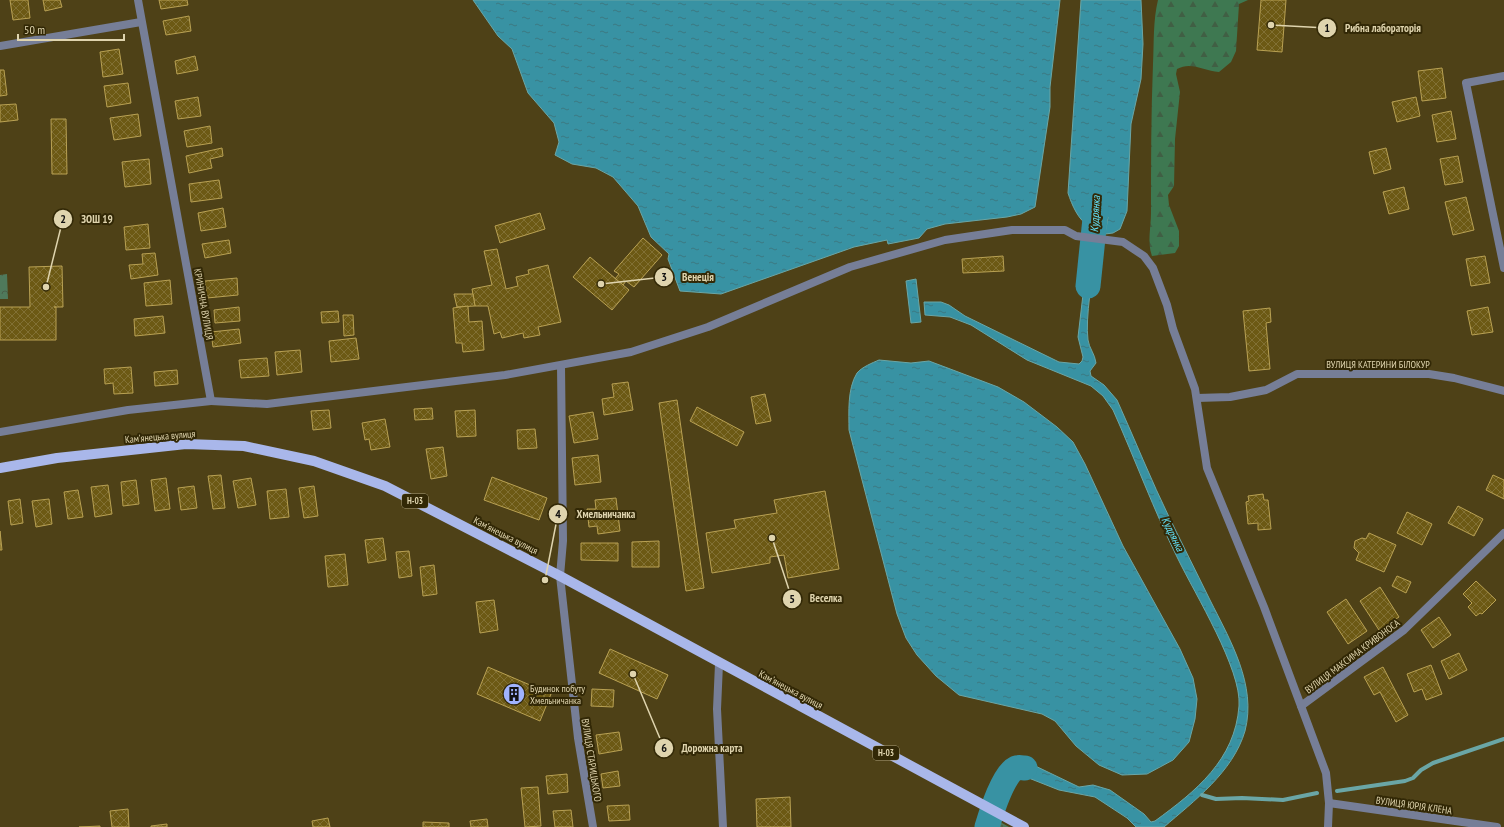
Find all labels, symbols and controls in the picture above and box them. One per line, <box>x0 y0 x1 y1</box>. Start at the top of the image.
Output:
scale bar <box>18 16 124 42</box>
callout: Рибна лабораторія <box>1317 16 1429 39</box>
text: 1 <box>1324 20 1330 35</box>
text: Рибна лабораторія <box>1345 21 1421 35</box>
text: 50 m <box>24 22 45 37</box>
water label: Кудрянка <box>1087 195 1103 233</box>
callout: ЗОШ 19 <box>53 207 121 230</box>
text: 2 <box>60 211 66 226</box>
text: ЗОШ 19 <box>81 212 113 226</box>
callout: Венеція <box>654 265 722 288</box>
street label: КРИНИЧНА ВУЛИЦЯ <box>191 267 216 341</box>
text: 3 <box>661 269 667 284</box>
text: Венеція <box>682 270 714 284</box>
street label: ВУЛИЦЯ КАТЕРИНИ БІЛОКУР <box>1326 358 1430 371</box>
street label: Камʼянецька вулиця <box>124 427 196 446</box>
road number: Н-03 <box>402 494 428 508</box>
callout: Хмельничанка <box>548 503 643 526</box>
text: 4 <box>555 506 561 521</box>
text: Хмельничанка <box>577 507 636 521</box>
street label: Камʼянецька вулиця <box>471 514 540 557</box>
water label: Кудрянка <box>1159 514 1188 554</box>
callout: Веселка <box>782 587 850 610</box>
text: 5 <box>789 591 795 606</box>
text: Веселка <box>810 591 843 605</box>
street label: ВУЛИЦЯ МАКСИМА КРИВОНОСА <box>1302 616 1403 696</box>
street label: Камʼянецька вулиця <box>757 667 825 712</box>
building icon: Будинок побуту Хмельничанка <box>501 681 527 707</box>
place label: Будинок побуту Хмельничанка <box>530 682 585 707</box>
street label: ВУЛИЦЯ СТАРИЦЬКОГО <box>579 718 605 803</box>
callout: Дорожна карта <box>654 737 751 760</box>
text: 6 <box>661 740 667 755</box>
text: Дорожна карта <box>681 741 743 755</box>
road number: Н-03 <box>873 746 899 760</box>
street label: ВУЛИЦЯ ЮРІЯ КЛЕНА <box>1375 794 1453 817</box>

